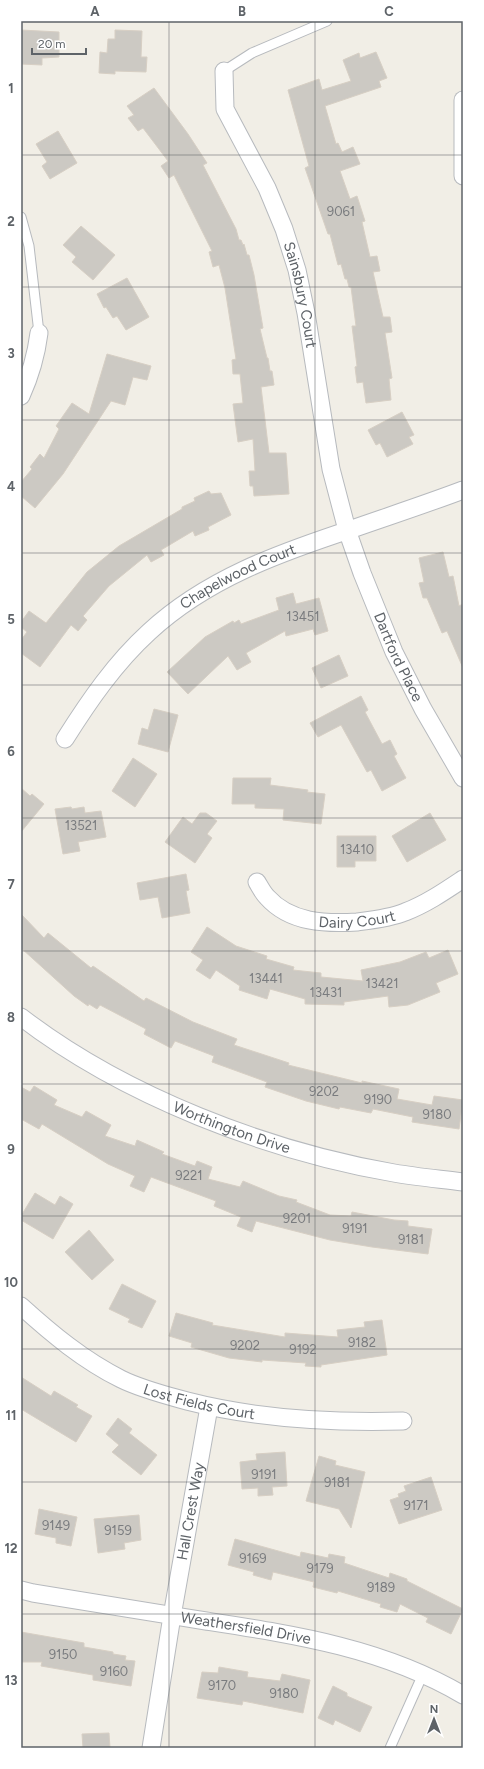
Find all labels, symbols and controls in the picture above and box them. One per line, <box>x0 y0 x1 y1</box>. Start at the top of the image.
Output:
text: A <box>90 4 100 19</box>
text: B <box>238 4 246 19</box>
text: C <box>384 4 394 19</box>
scale bar <box>32 30 86 56</box>
text: 20 m <box>38 37 66 51</box>
text: 1 <box>8 81 14 96</box>
house number: 9061 <box>327 204 355 219</box>
text: 2 <box>7 214 15 229</box>
street label: Sainsbury Court <box>280 240 321 350</box>
text: 3 <box>7 346 15 361</box>
text: 4 <box>7 479 15 494</box>
street label: Chapelwood Court <box>176 540 299 613</box>
house number: 13451 <box>286 609 320 624</box>
street label: Dartford Place <box>370 610 427 705</box>
text: 5 <box>7 612 15 627</box>
text: 6 <box>7 744 15 759</box>
house number: 13521 <box>65 818 97 833</box>
house number: 13410 <box>340 842 374 857</box>
text: 7 <box>7 877 15 892</box>
street label: Dairy Court <box>318 907 397 932</box>
house number: 13441 <box>249 971 283 986</box>
house number: 13421 <box>365 976 399 991</box>
house number: 13431 <box>310 985 342 1000</box>
text: 8 <box>7 1010 15 1025</box>
house number: 9202 <box>309 1084 339 1099</box>
house number: 9190 <box>364 1092 392 1107</box>
street label: Worthington Drive <box>170 1098 292 1157</box>
house number: 9180 <box>422 1107 452 1122</box>
text: 9 <box>7 1142 15 1157</box>
house number: 9221 <box>175 1168 203 1183</box>
house number: 9201 <box>283 1211 311 1226</box>
house number: 9191 <box>342 1221 368 1236</box>
house number: 9181 <box>398 1232 424 1247</box>
text: 10 <box>4 1275 18 1290</box>
house number: 9182 <box>348 1335 376 1350</box>
house number: 9202 <box>230 1338 260 1353</box>
house number: 9192 <box>289 1342 317 1357</box>
street label: Lost Fields Court <box>141 1380 257 1423</box>
text: 11 <box>6 1408 16 1423</box>
street label: Hall Crest Way <box>173 1461 208 1562</box>
house number: 9191 <box>251 1467 277 1482</box>
house number: 9181 <box>324 1475 350 1490</box>
house number: 9171 <box>403 1498 429 1513</box>
house number: 9149 <box>42 1518 70 1533</box>
house number: 9159 <box>104 1523 132 1538</box>
text: 12 <box>4 1541 18 1556</box>
house number: 9169 <box>239 1551 267 1566</box>
house number: 9179 <box>306 1561 334 1576</box>
house number: 9189 <box>367 1580 395 1595</box>
street label: Weathersfield Drive <box>179 1608 313 1648</box>
house number: 9150 <box>49 1647 77 1662</box>
house number: 9160 <box>100 1664 128 1679</box>
text: 13 <box>5 1673 17 1688</box>
house number: 9170 <box>208 1678 236 1693</box>
house number: 9180 <box>269 1686 299 1701</box>
north arrow <box>414 1699 454 1739</box>
text: N <box>430 1703 438 1716</box>

